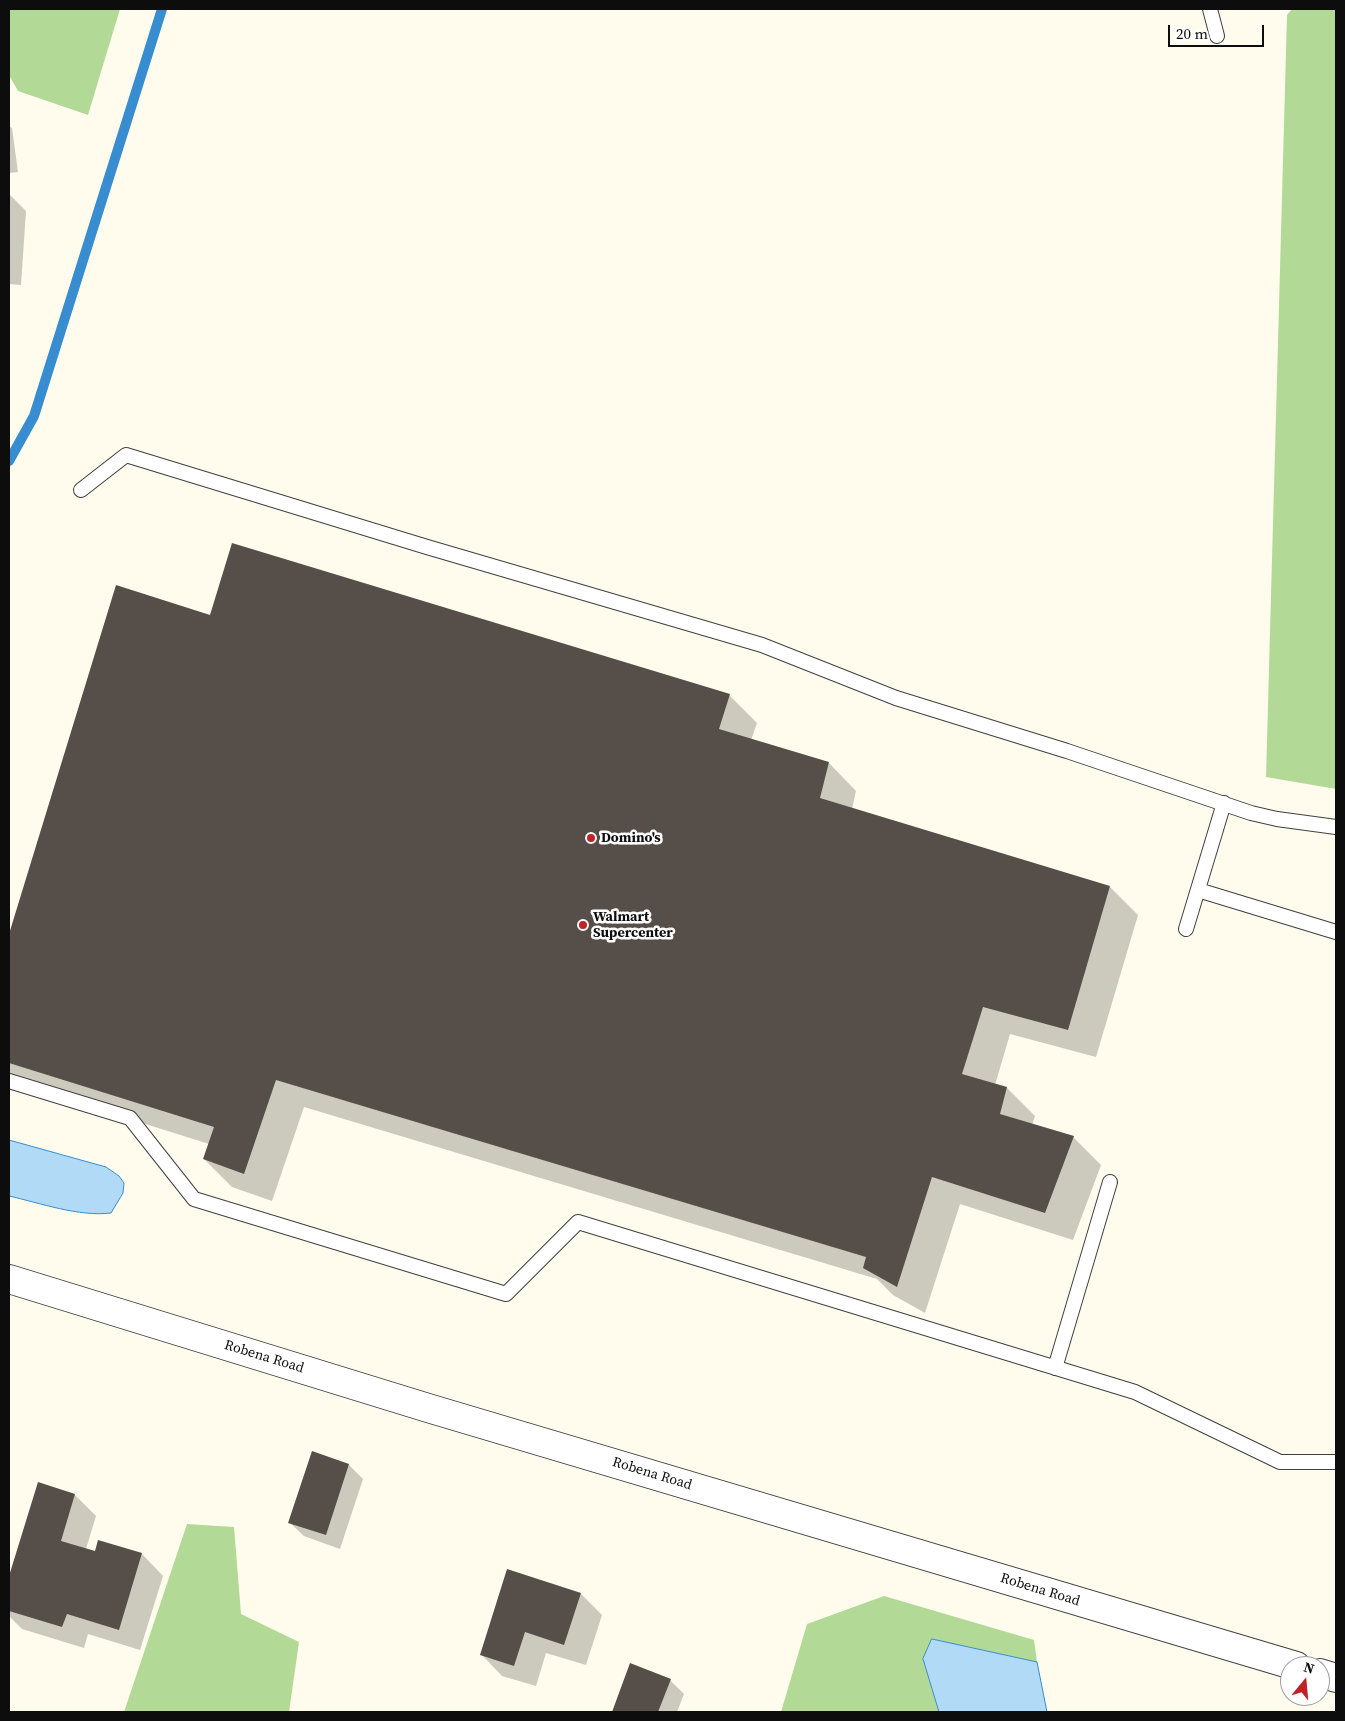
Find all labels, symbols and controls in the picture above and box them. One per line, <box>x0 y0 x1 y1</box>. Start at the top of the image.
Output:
scale bar <box>1170 15 1266 47</box>
text: 20 m <box>1176 23 1208 44</box>
place label: Domino's <box>601 830 661 846</box>
marker: Domino's <box>585 832 597 844</box>
place label: Walmart Supercenter <box>593 909 673 942</box>
marker: Walmart Supercenter <box>577 919 589 931</box>
street label: Robena Road <box>222 1337 306 1377</box>
street label: Robena Road <box>610 1454 694 1494</box>
street label: Robena Road <box>998 1570 1082 1610</box>
north arrow <box>1280 1656 1330 1706</box>
text: N <box>1301 1657 1317 1679</box>

